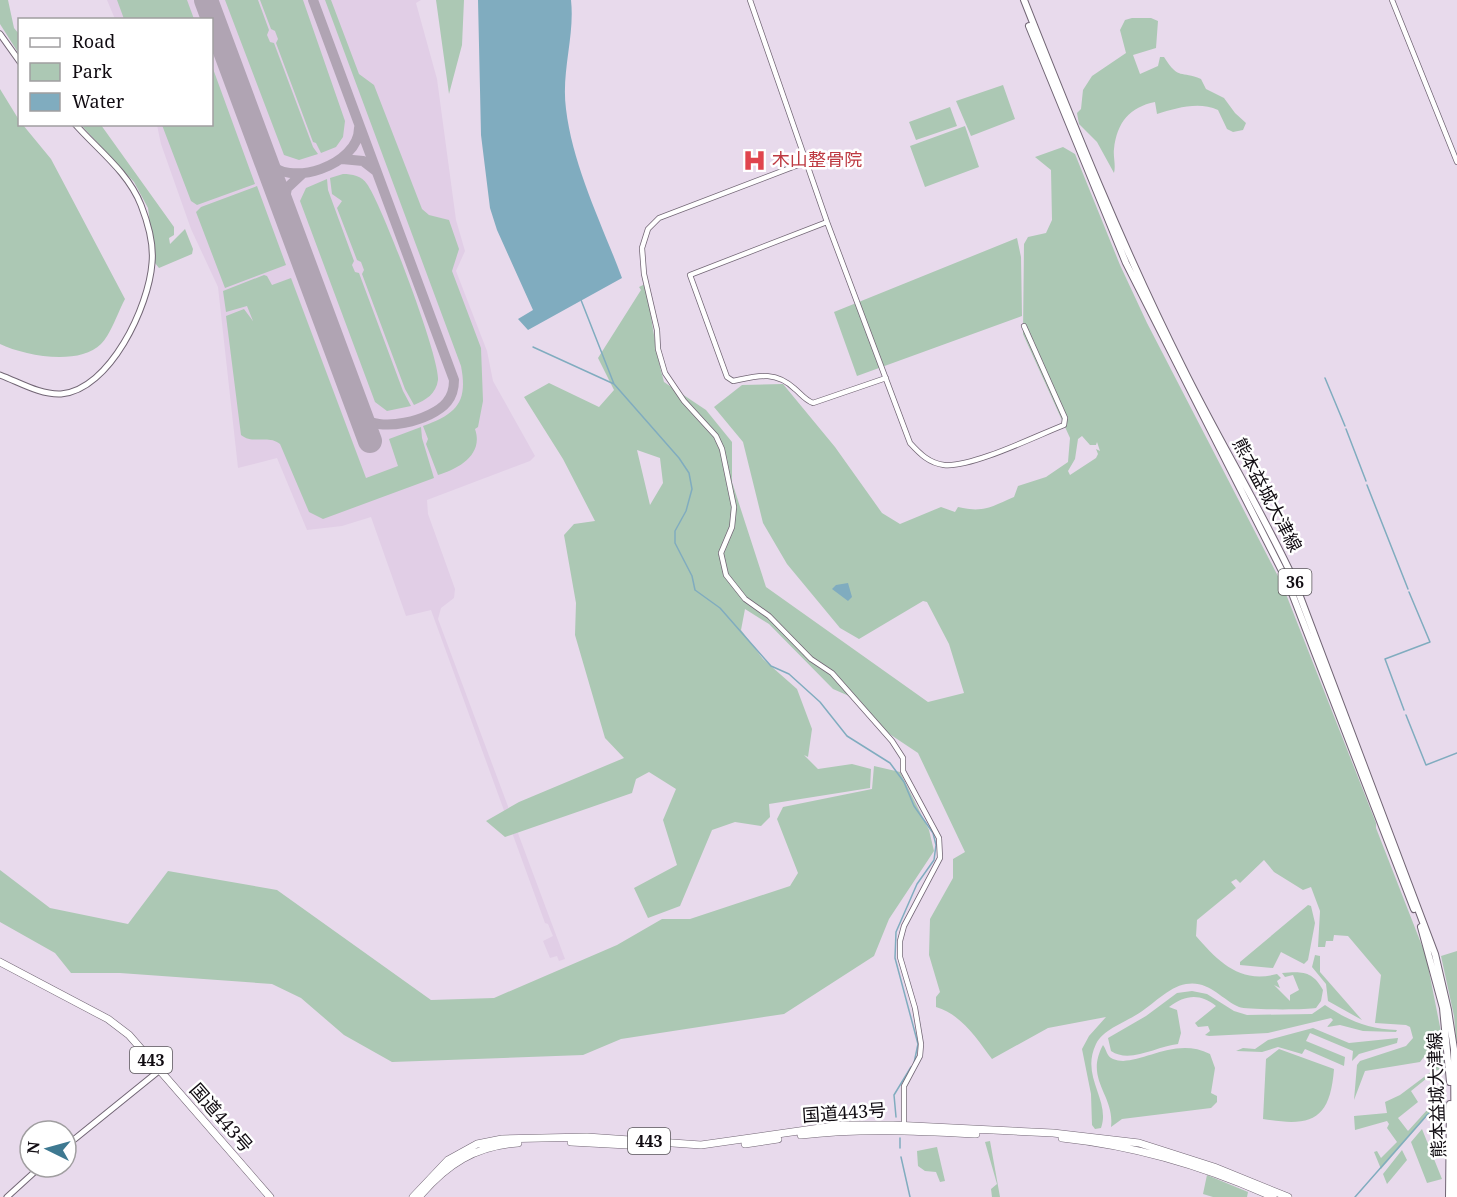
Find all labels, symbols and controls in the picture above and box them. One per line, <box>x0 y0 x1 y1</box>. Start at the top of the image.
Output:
legend <box>18 18 213 126</box>
text: Road <box>72 29 115 53</box>
text: Park <box>72 59 112 83</box>
text: Water <box>72 89 125 113</box>
hospital icon: 木山整骨院 <box>741 147 767 173</box>
place label: 木山整骨院 <box>772 147 862 171</box>
street label: 熊本益城大津線 <box>1228 433 1308 556</box>
road number: 36 <box>1278 569 1312 595</box>
street label: 熊本益城大津線 <box>1422 1032 1450 1158</box>
road number: 443 <box>130 1047 172 1073</box>
street label: 国道443号 <box>185 1078 258 1157</box>
street label: 国道443号 <box>801 1097 887 1127</box>
north arrow <box>18 1119 78 1179</box>
road number: 443 <box>628 1128 670 1154</box>
text: N <box>22 1140 45 1155</box>

